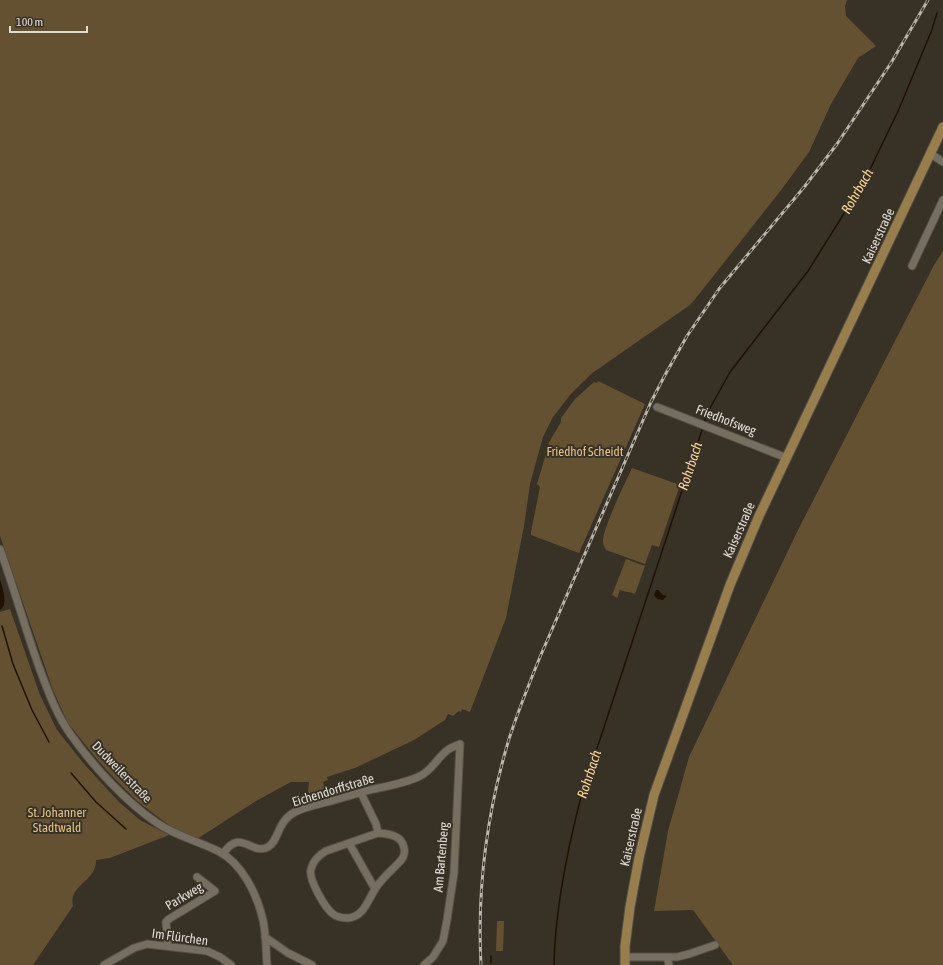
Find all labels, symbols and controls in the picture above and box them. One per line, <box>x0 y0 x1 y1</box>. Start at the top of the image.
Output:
scale bar <box>10 8 87 34</box>
text: 100 m <box>16 15 43 29</box>
water label: Rohrbach <box>838 165 876 216</box>
street label: Kaiserstraße <box>859 206 897 266</box>
street label: Friedhofsweg <box>694 402 759 439</box>
water label: Rohrbach <box>675 440 705 492</box>
park label: Friedhof Scheidt <box>547 444 624 459</box>
street label: Kaiserstraße <box>720 500 758 560</box>
street label: Dudweilerstraße <box>89 738 155 806</box>
water label: Rohrbach <box>574 748 604 800</box>
street label: Eichendorffstraße <box>290 770 376 810</box>
park label: St. Johanner Stadtwald <box>28 805 86 835</box>
street label: Kaiserstraße <box>617 806 645 868</box>
street label: Am Bartenberg <box>430 821 452 893</box>
street label: Parkweg <box>163 879 206 913</box>
street label: Im Flürchen <box>151 926 209 948</box>

